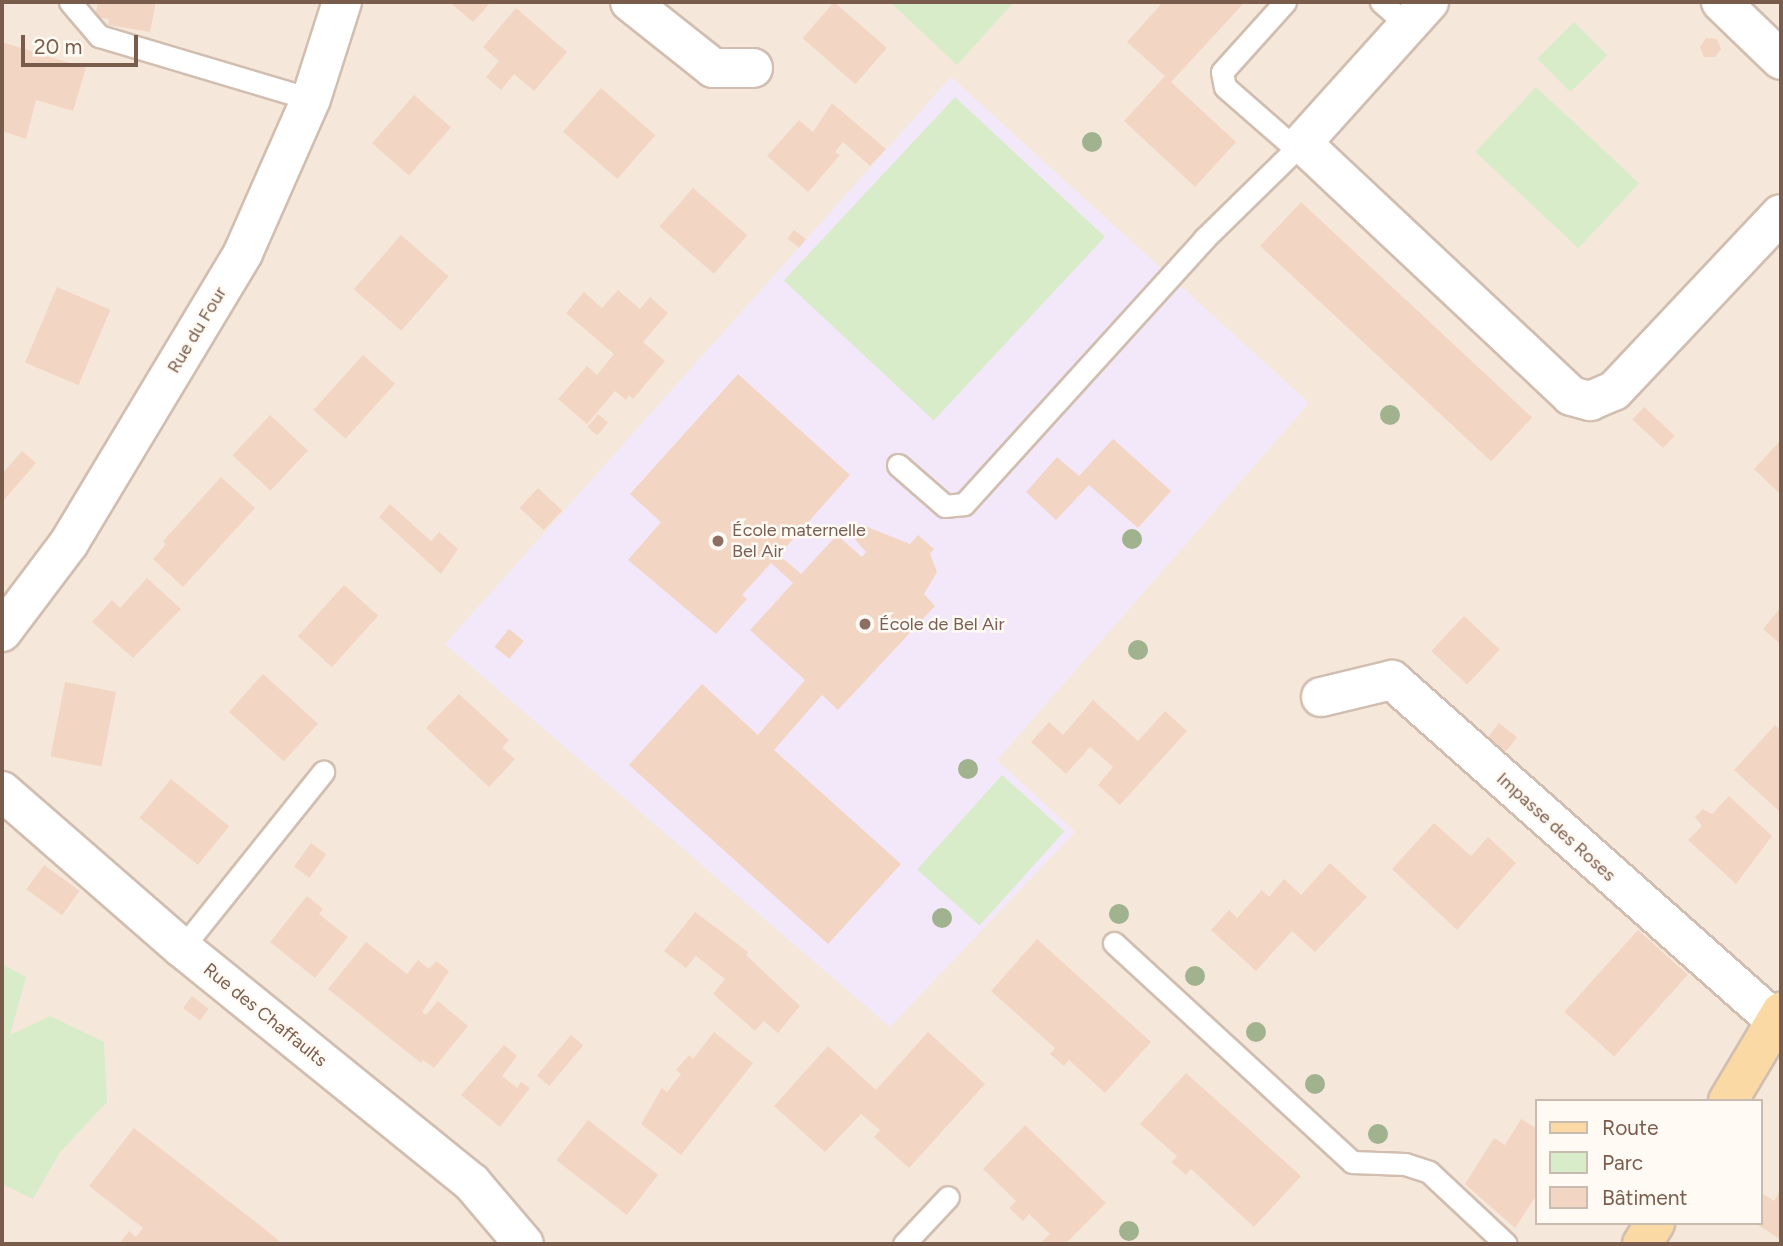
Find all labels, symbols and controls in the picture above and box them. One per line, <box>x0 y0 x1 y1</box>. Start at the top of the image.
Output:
scale bar <box>24 21 142 65</box>
text: 20 m <box>34 34 82 59</box>
street label: Rue du Four <box>163 283 231 377</box>
place label: École maternelle Bel Air <box>732 520 866 562</box>
marker: École maternelle Bel Air <box>710 533 726 549</box>
place label: École de Bel Air <box>879 613 1005 635</box>
marker: École de Bel Air <box>857 616 873 632</box>
street label: Impasse des Roses <box>1492 768 1620 886</box>
street label: Rue des Chaffaults <box>199 959 331 1071</box>
legend <box>1534 1099 1762 1225</box>
text: Route <box>1602 1115 1658 1140</box>
text: Parc <box>1602 1150 1643 1175</box>
text: Bâtiment <box>1602 1185 1687 1210</box>

